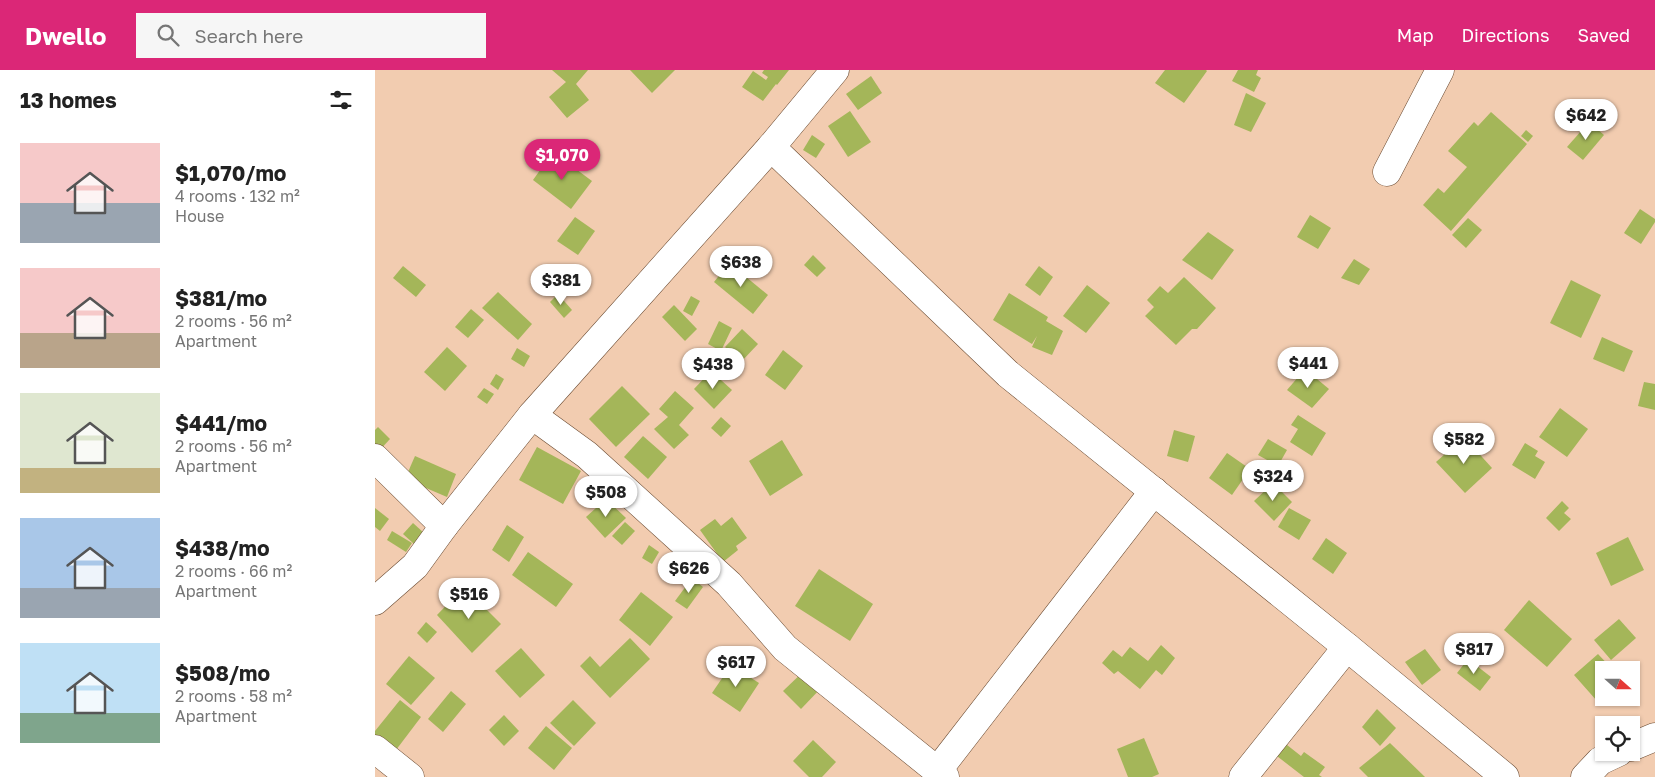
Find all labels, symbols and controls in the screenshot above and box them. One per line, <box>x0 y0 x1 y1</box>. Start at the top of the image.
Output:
search box <box>136 13 486 58</box>
text: Dwello <box>25 21 106 50</box>
icon: search <box>154 21 182 49</box>
text: Search here <box>194 24 303 47</box>
text: Map <box>1397 24 1433 46</box>
text: Directions <box>1461 24 1549 46</box>
text: Saved <box>1577 24 1630 46</box>
icon: filters <box>327 86 355 114</box>
text: 13 homes <box>20 87 117 113</box>
pin: $642 <box>1556 98 1616 141</box>
text: $642 <box>1566 105 1606 125</box>
pin: $1,070 <box>521 138 603 181</box>
text: $1,070 <box>535 145 589 165</box>
text: $1,070/mo <box>175 160 286 186</box>
icon: home <box>60 163 120 223</box>
text: 4 rooms · 132 m² <box>175 186 300 206</box>
text: House <box>175 206 224 226</box>
pin: $638 <box>711 246 771 288</box>
text: $638 <box>721 252 761 272</box>
pin: $381 <box>531 264 591 306</box>
text: $381 <box>542 270 580 290</box>
text: $381/mo <box>175 285 267 311</box>
icon: home <box>60 288 120 348</box>
text: 2 rooms · 56 m² <box>175 311 292 331</box>
text: Apartment <box>175 331 257 351</box>
pin: $441 <box>1278 346 1338 389</box>
pin: $438 <box>683 348 743 390</box>
text: $441 <box>1289 353 1327 373</box>
text: $438 <box>693 354 733 374</box>
text: $441/mo <box>175 410 267 436</box>
icon: home <box>60 413 120 473</box>
pin: $582 <box>1434 422 1494 465</box>
text: $582 <box>1444 429 1484 449</box>
text: 2 rooms · 56 m² <box>175 436 292 456</box>
text: Apartment <box>175 456 257 476</box>
pin: $324 <box>1243 460 1303 502</box>
text: $324 <box>1253 466 1293 486</box>
pin: $508 <box>576 476 636 518</box>
text: $508 <box>585 482 627 502</box>
text: $438/mo <box>175 535 270 561</box>
icon: home <box>60 538 120 598</box>
pin: $626 <box>659 552 719 594</box>
text: $626 <box>669 558 709 578</box>
text: 2 rooms · 66 m² <box>175 561 292 581</box>
pin: $516 <box>439 578 499 620</box>
text: Apartment <box>175 581 257 601</box>
text: $516 <box>450 584 488 604</box>
pin: $817 <box>1444 632 1504 675</box>
text: $817 <box>1455 639 1493 659</box>
pin: $617 <box>706 646 766 688</box>
text: $617 <box>717 652 755 672</box>
text: $508/mo <box>175 660 270 686</box>
north arrow <box>1595 661 1640 706</box>
map controls <box>1595 661 1640 761</box>
icon: home <box>60 663 120 723</box>
text: 2 rooms · 58 m² <box>175 686 292 706</box>
text: Apartment <box>175 706 257 726</box>
button: locate <box>1595 716 1640 761</box>

